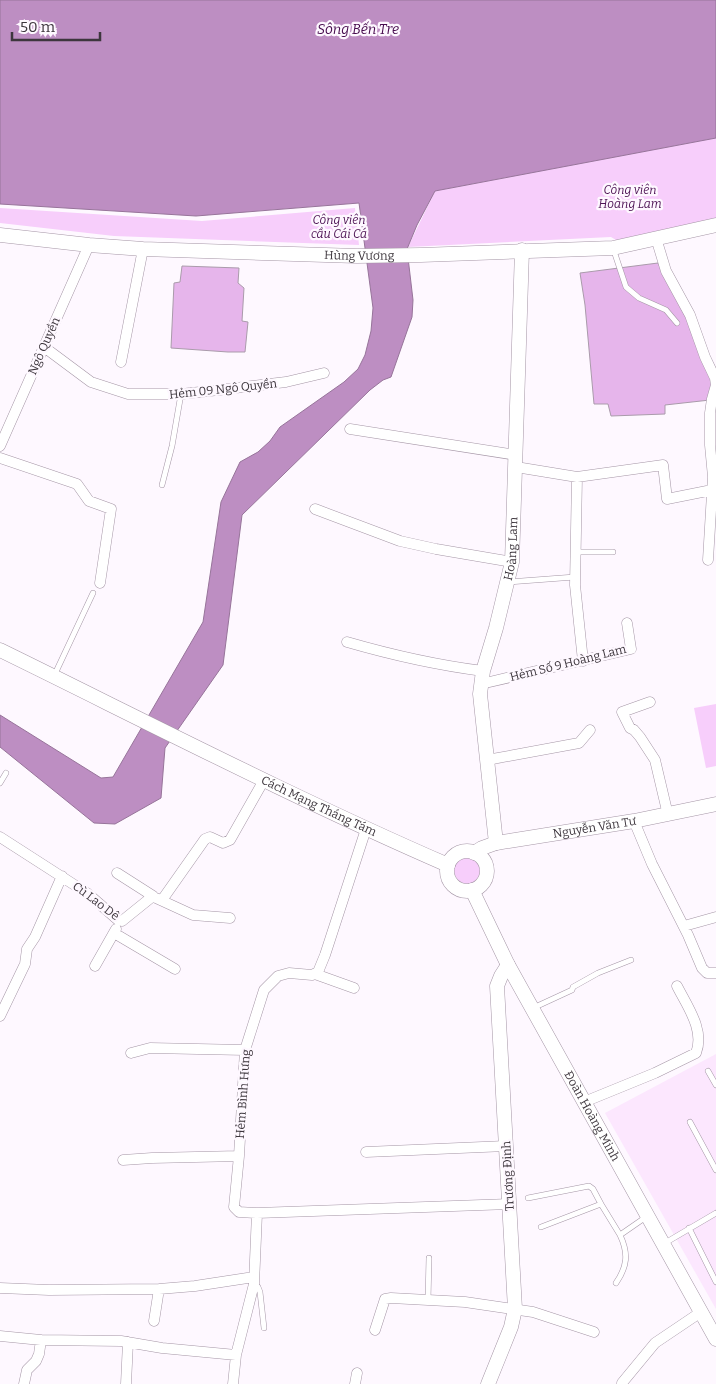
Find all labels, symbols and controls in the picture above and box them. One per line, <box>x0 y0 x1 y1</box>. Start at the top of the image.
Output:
scale bar <box>12 10 100 42</box>
text: 50 m <box>20 18 56 36</box>
water label: Sông Bến Tre <box>317 21 399 38</box>
park label: Công viên Hoàng Lam <box>598 183 662 211</box>
park label: Công viên cầu Cái Cá <box>311 213 367 241</box>
street label: Hùng Vương <box>324 248 395 263</box>
street label: Ngô Quyền <box>24 314 63 377</box>
street label: Hẻm 09 Ngô Quyền <box>168 375 278 402</box>
street label: Hoàng Lam <box>501 516 520 582</box>
street label: Hẻm Số 9 Hoàng Lam <box>508 641 628 684</box>
street label: Cách Mạng Tháng Tám <box>259 773 379 839</box>
street label: Nguyễn Văn Tư <box>552 814 638 841</box>
street label: Cù Lao Dê <box>70 879 122 923</box>
street label: Hẻm Bình Hưng <box>233 1048 253 1139</box>
street label: Đoàn Hoàng Minh <box>561 1068 623 1164</box>
street label: Trương Định <box>499 1140 517 1211</box>

